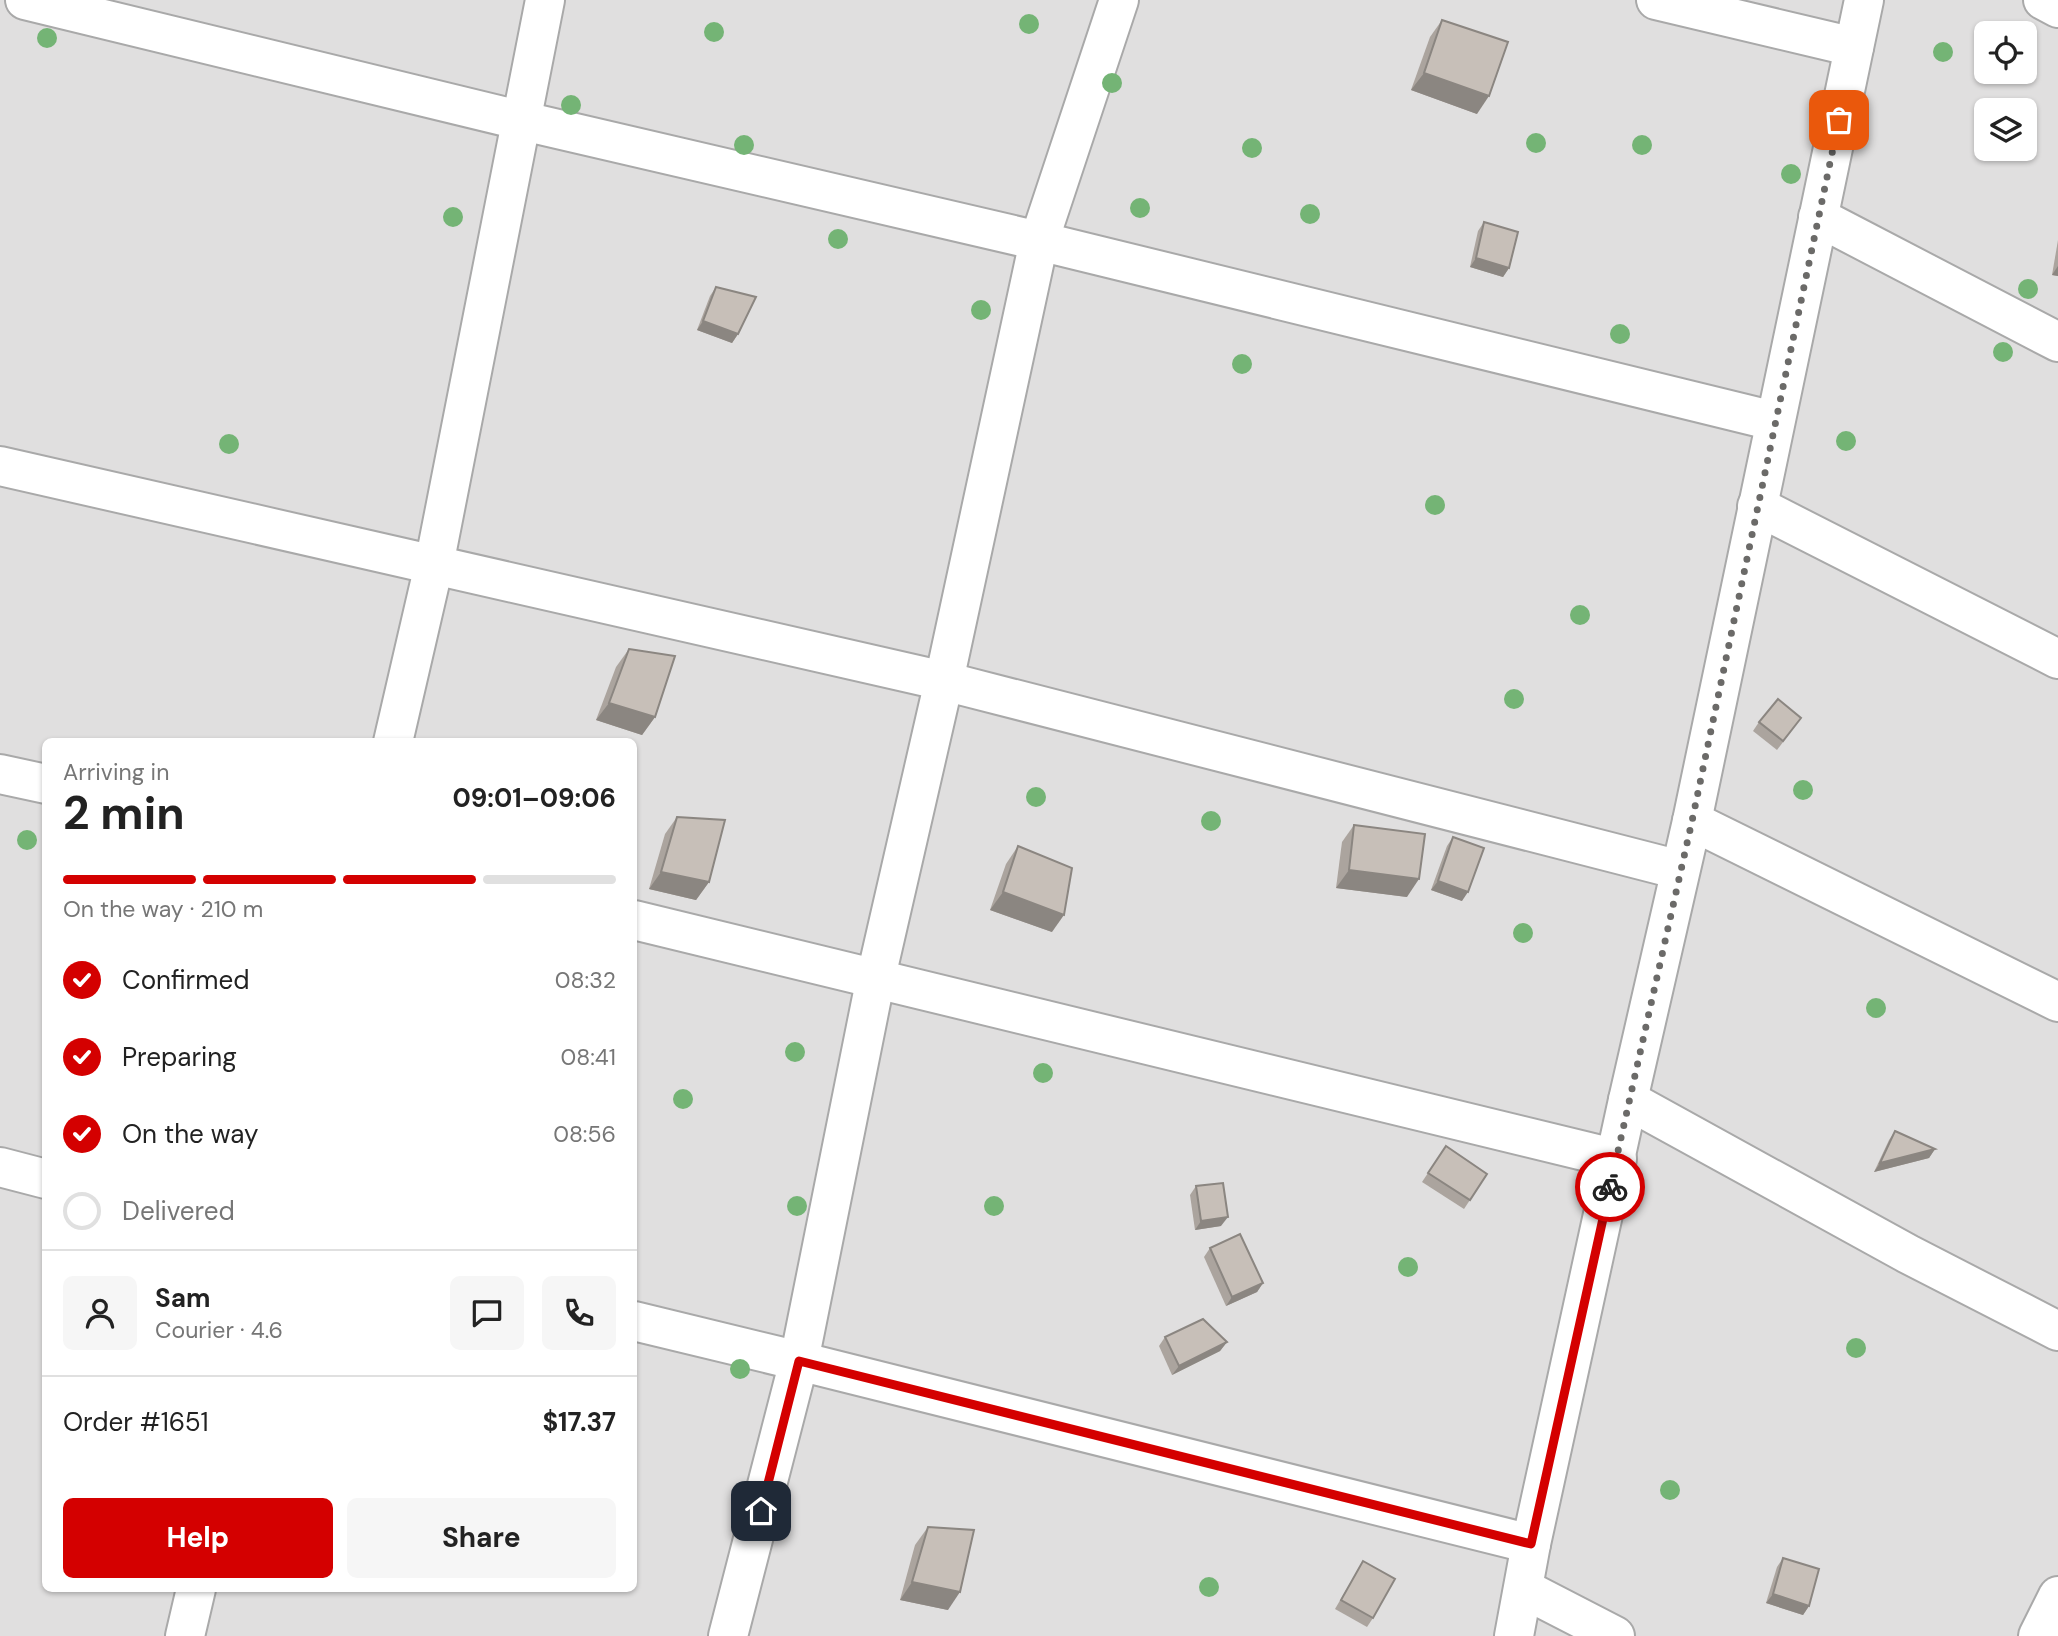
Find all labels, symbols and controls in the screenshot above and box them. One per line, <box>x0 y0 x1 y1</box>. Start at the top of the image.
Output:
map controls <box>1974 21 2037 161</box>
button: locate <box>1974 21 2037 84</box>
pin <box>1809 90 1869 150</box>
button: layers <box>1974 98 2037 161</box>
icon: bag <box>1820 101 1858 139</box>
text: Arriving in <box>63 757 169 787</box>
text: 09:01–09:06 <box>453 781 616 815</box>
text: 2 min <box>63 783 185 843</box>
text: On the way · 210 m <box>63 894 263 924</box>
icon: check <box>63 961 101 999</box>
text: Confirmed <box>122 963 249 997</box>
text: 08:32 <box>555 965 616 995</box>
icon: check <box>63 1038 101 1076</box>
text: Preparing <box>122 1040 237 1074</box>
text: 08:41 <box>561 1042 616 1072</box>
icon: check <box>63 1115 101 1153</box>
text: On the way <box>122 1117 258 1151</box>
text: 08:56 <box>553 1119 616 1149</box>
courier <box>1575 1152 1645 1222</box>
icon: bike <box>1591 1168 1629 1206</box>
text: Delivered <box>122 1194 235 1228</box>
button: person <box>63 1276 137 1350</box>
button: chat <box>450 1276 524 1350</box>
button: phone <box>542 1276 616 1350</box>
text: Sam <box>155 1281 210 1315</box>
text: Courier · 4.6 <box>155 1315 283 1345</box>
text: Order #1651 <box>63 1405 209 1439</box>
text: $17.37 <box>542 1405 616 1439</box>
pin <box>731 1481 791 1541</box>
icon: home <box>742 1492 780 1530</box>
button: Help <box>63 1498 333 1578</box>
button: Share <box>347 1498 616 1578</box>

